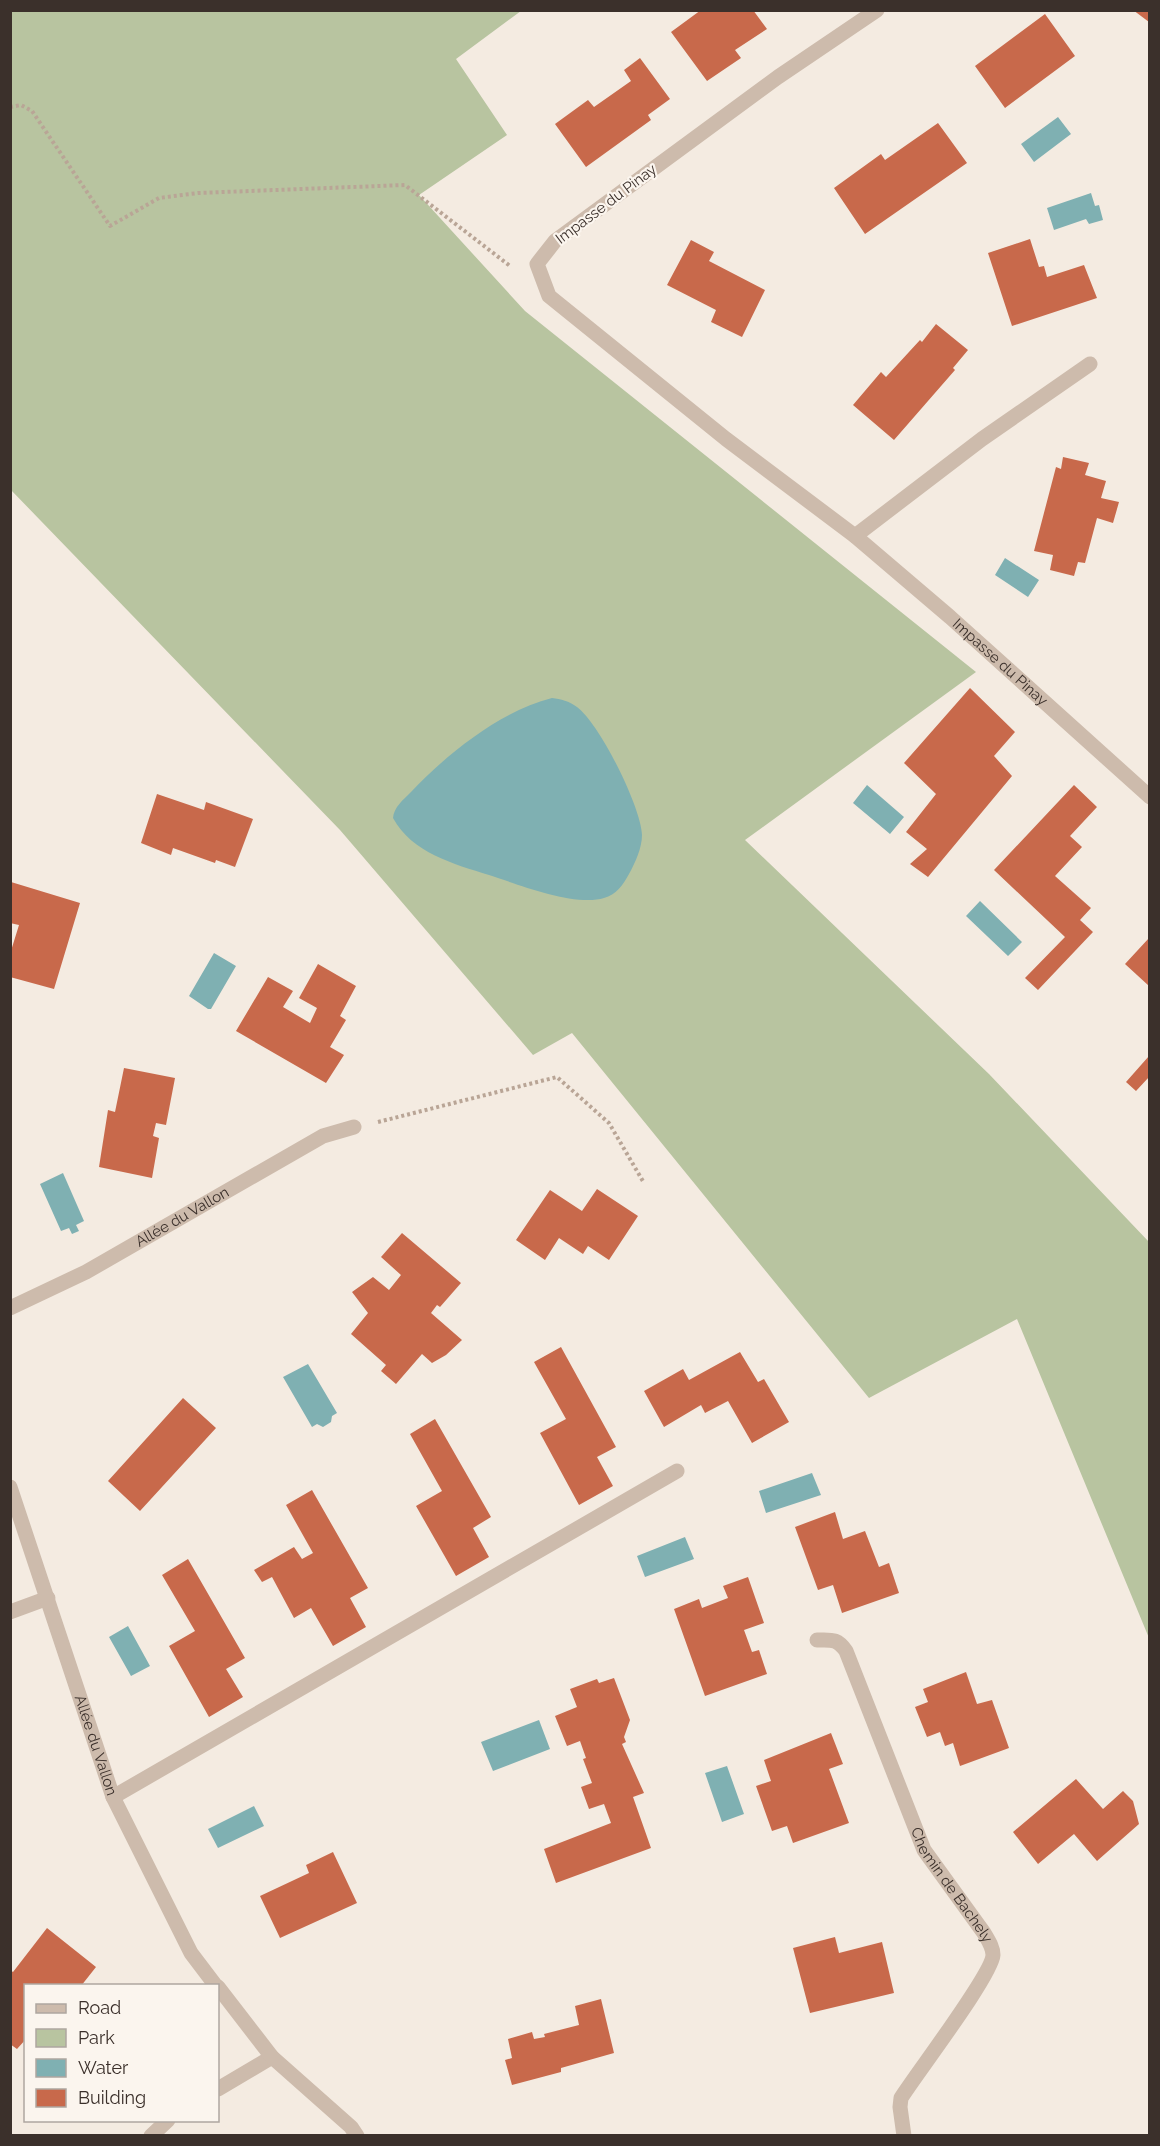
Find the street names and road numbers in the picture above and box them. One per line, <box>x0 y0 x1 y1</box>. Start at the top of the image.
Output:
street label: Impasse du Pinay <box>552 160 660 248</box>
street label: Impasse du Pinay <box>949 615 1051 710</box>
street label: Allée du Vallon <box>132 1183 232 1251</box>
street label: Allée du Vallon <box>71 1693 121 1798</box>
street label: Chemin de Bachely <box>907 1825 997 1946</box>

